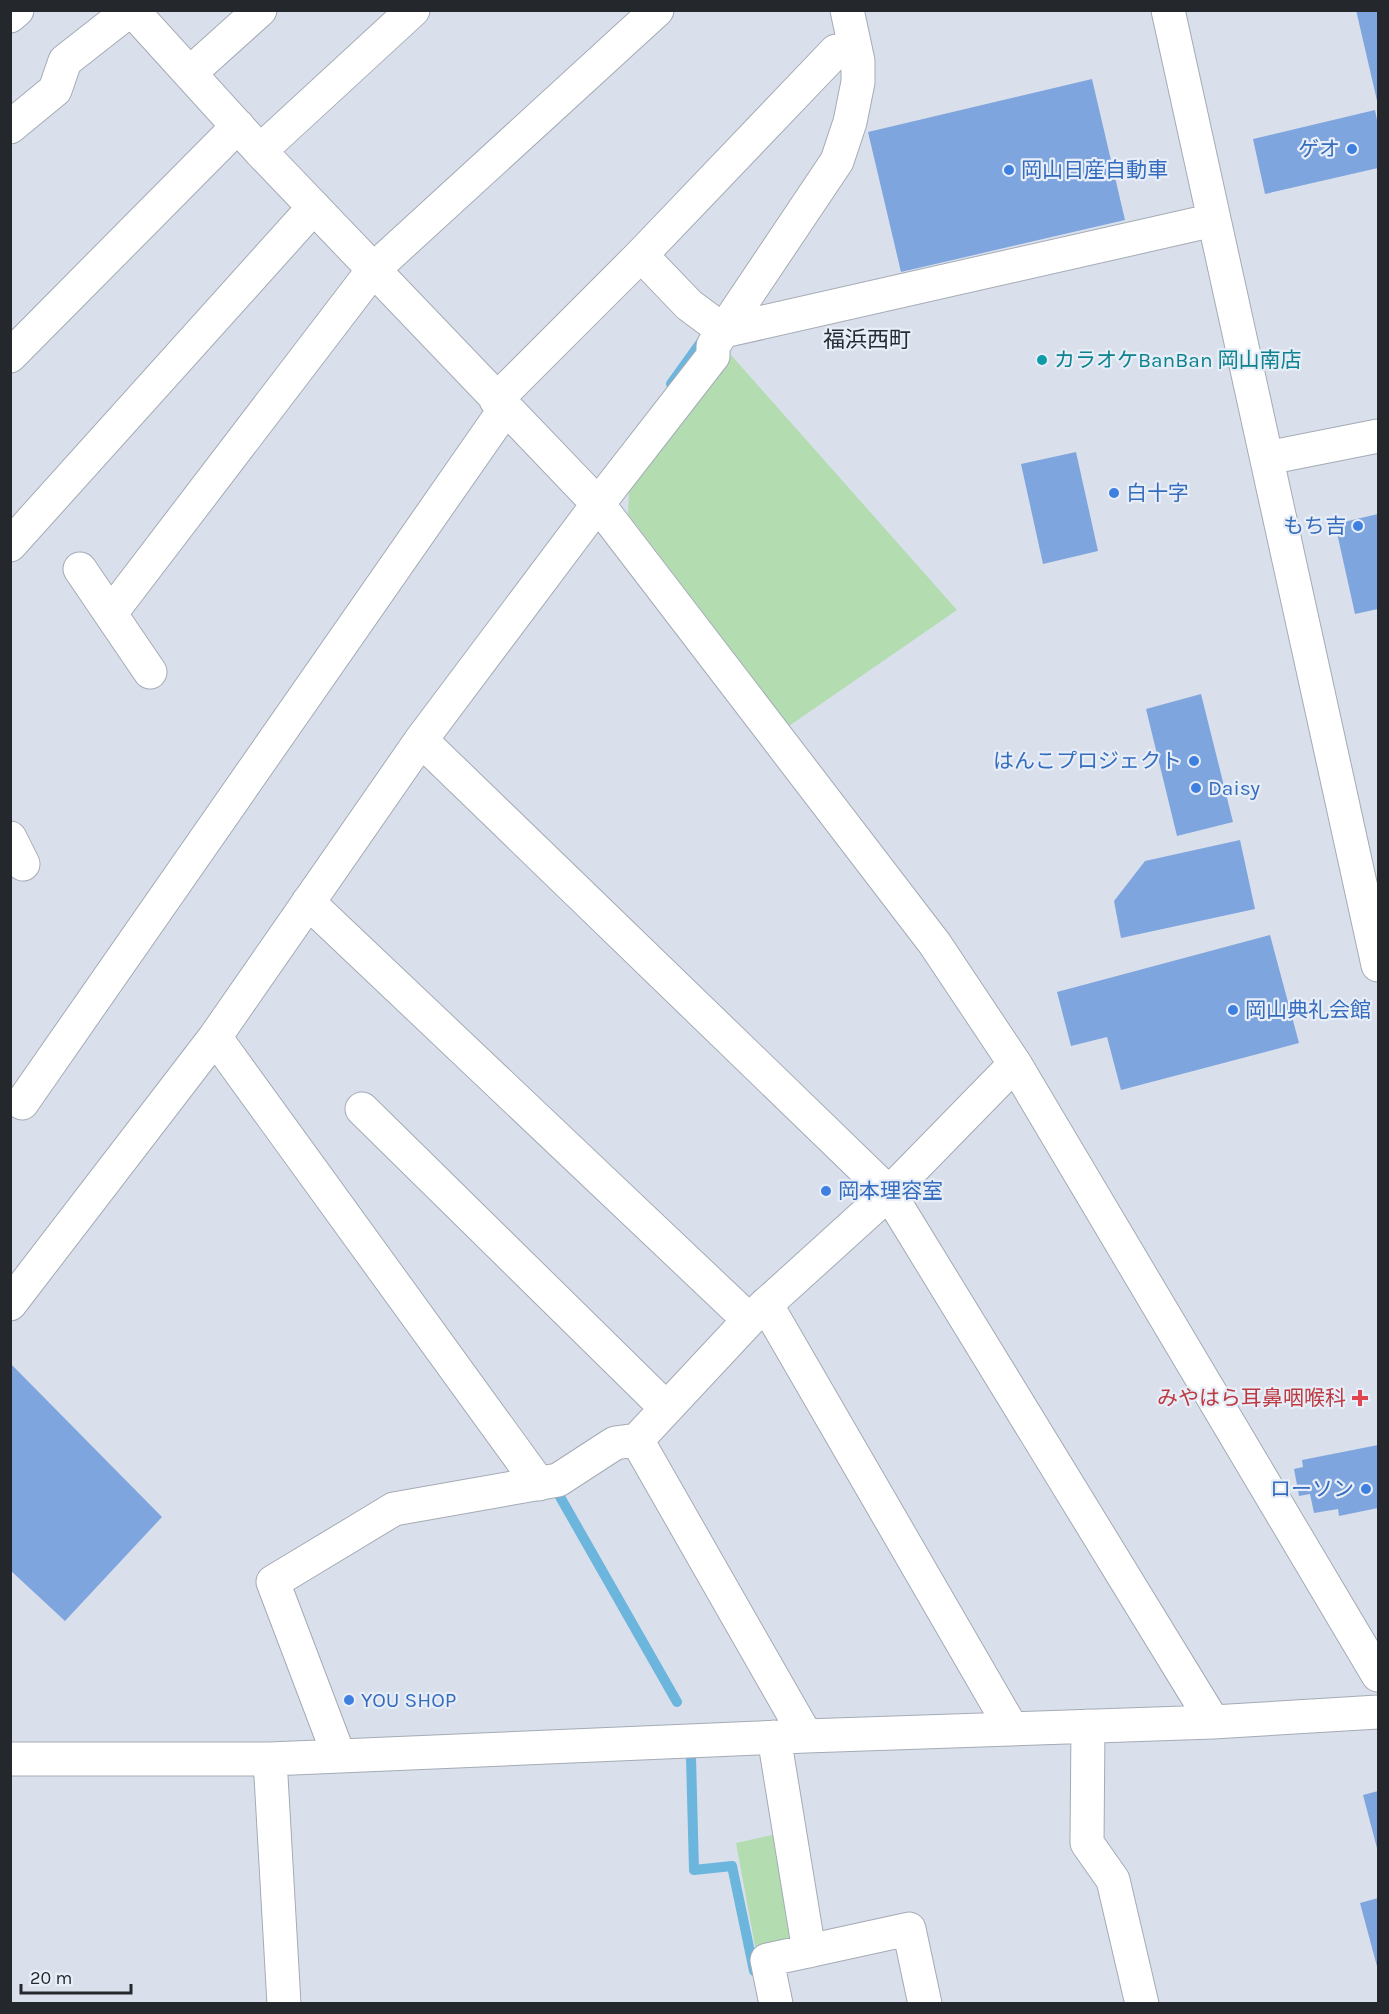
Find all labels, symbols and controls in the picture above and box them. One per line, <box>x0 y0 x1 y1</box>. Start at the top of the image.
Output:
place label: ゲオ <box>1298 137 1340 161</box>
marker: ゲオ <box>1345 142 1359 156</box>
place label: 岡山日産自動車 <box>1021 158 1168 182</box>
marker: 岡山日産自動車 <box>1002 163 1016 177</box>
district label: 福浜西町 <box>823 327 911 353</box>
place label: カラオケBanBan 岡山南店 <box>1054 348 1302 372</box>
marker: カラオケBanBan 岡山南店 <box>1035 353 1049 367</box>
place label: 白十字 <box>1126 481 1189 505</box>
marker: 白十字 <box>1107 486 1121 500</box>
place label: もち吉 <box>1283 514 1346 538</box>
marker: もち吉 <box>1351 519 1365 533</box>
place label: はんこプロジェクト <box>993 749 1182 773</box>
marker: はんこプロジェクト <box>1187 754 1201 768</box>
place label: Daisy <box>1208 776 1260 800</box>
marker: Daisy <box>1189 781 1203 795</box>
place label: 岡山典礼会館 <box>1245 998 1371 1022</box>
marker: 岡山典礼会館 <box>1226 1003 1240 1017</box>
place label: 岡本理容室 <box>838 1179 943 1203</box>
marker: 岡本理容室 <box>819 1184 833 1198</box>
place label: みやはら耳鼻咽喉科 <box>1157 1386 1346 1410</box>
marker: みやはら耳鼻咽喉科 <box>1351 1389 1369 1407</box>
place label: ローソン <box>1270 1477 1354 1501</box>
marker: ローソン <box>1359 1482 1373 1496</box>
place label: YOU SHOP <box>361 1688 456 1712</box>
marker: YOU SHOP <box>342 1693 356 1707</box>
scale bar <box>21 1957 130 1995</box>
text: 20 m <box>30 1967 72 1989</box>

